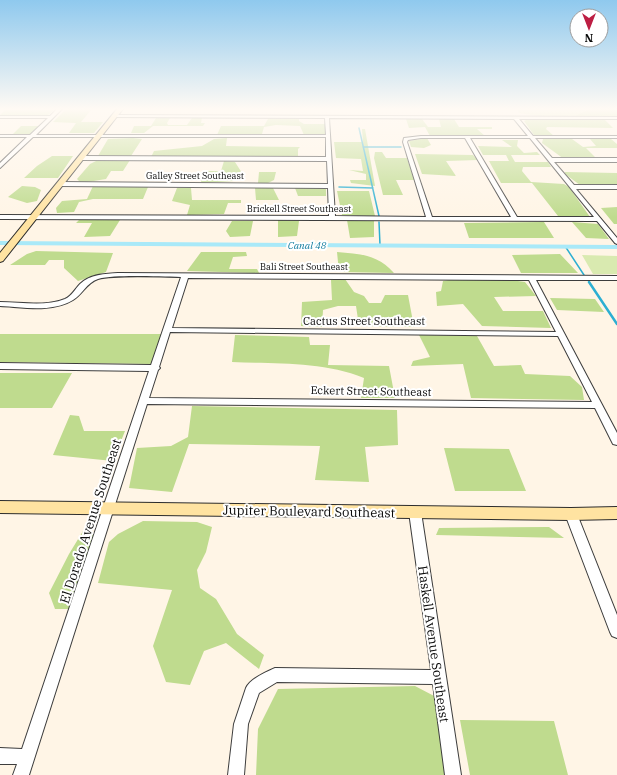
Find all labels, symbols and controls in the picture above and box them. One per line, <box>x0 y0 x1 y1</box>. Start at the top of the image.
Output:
north arrow <box>569 8 609 48</box>
text: N <box>584 31 593 45</box>
street label: Galley Street Southeast <box>146 170 244 181</box>
street label: Brickell Street Southeast <box>247 203 351 214</box>
water label: Canal 48 <box>288 239 327 252</box>
street label: Bali Street Southeast <box>260 261 348 272</box>
street label: Cactus Street Southeast <box>303 314 425 328</box>
street label: Eckert Street Southeast <box>310 383 432 399</box>
street label: El Dorado Avenue Southeast <box>56 436 125 606</box>
street label: Jupiter Boulevard Southeast <box>223 501 396 522</box>
street label: Haskell Avenue Southeast <box>414 564 453 724</box>

